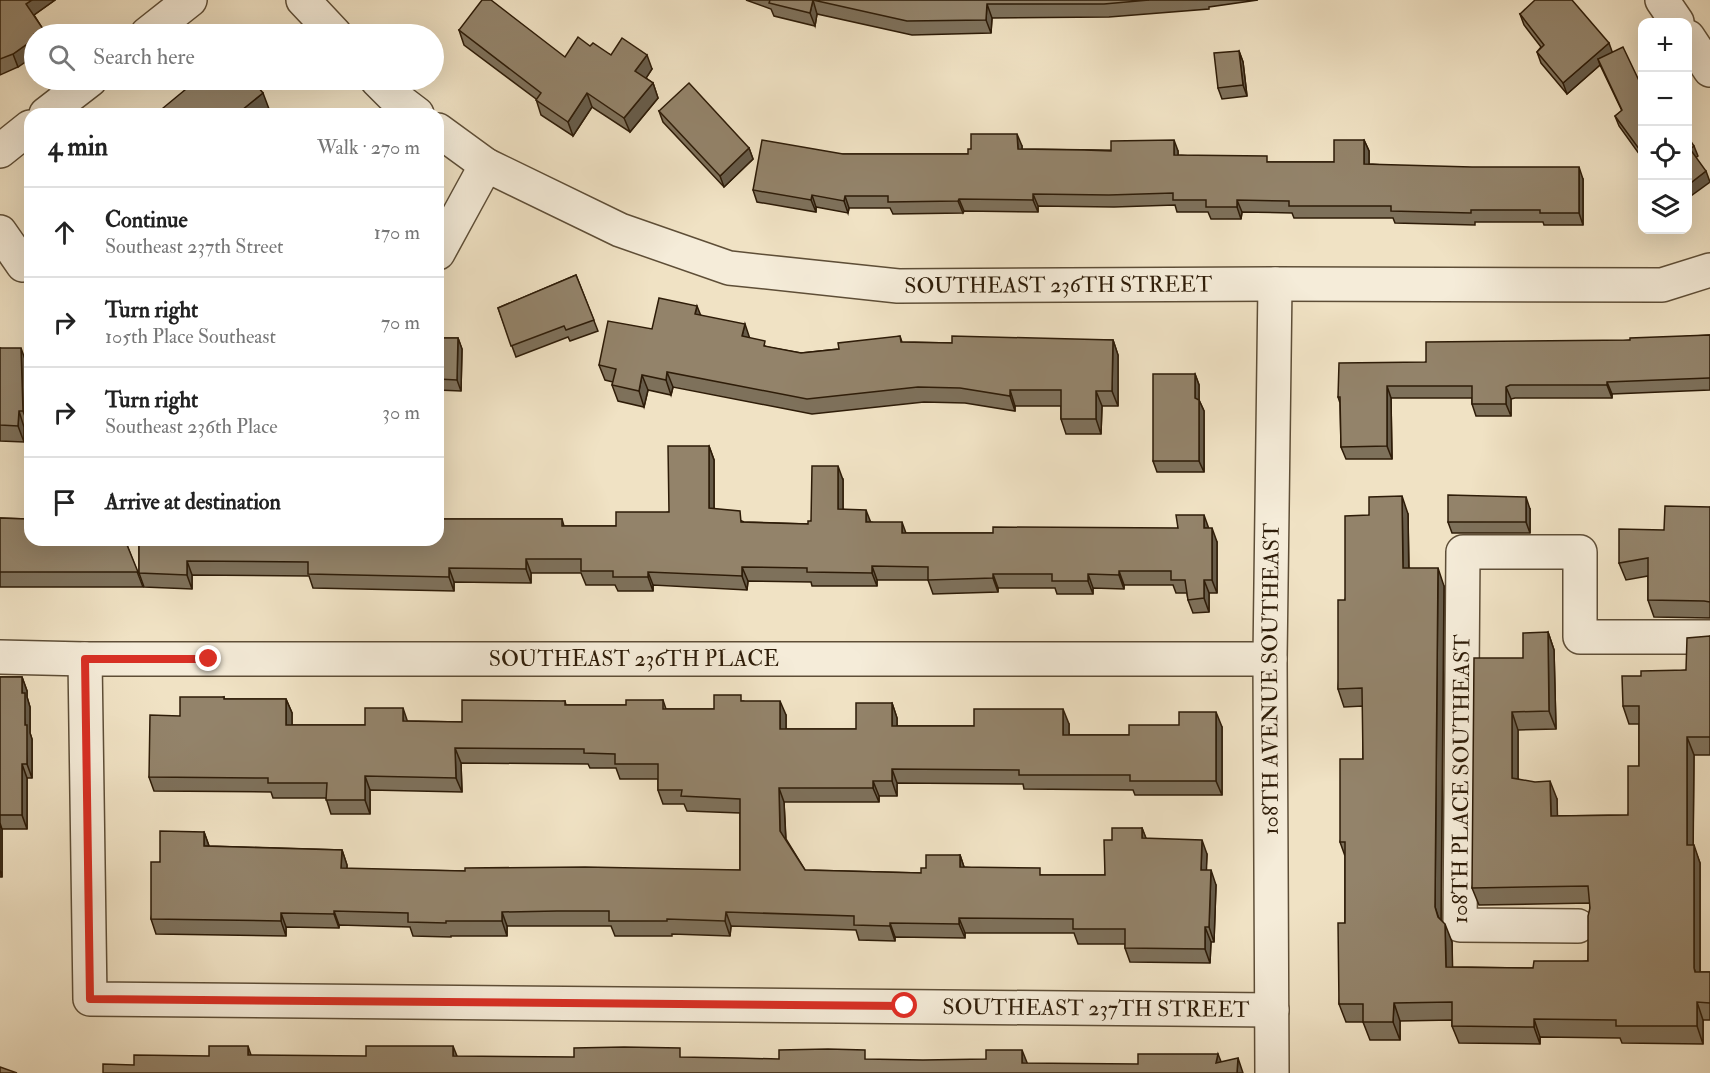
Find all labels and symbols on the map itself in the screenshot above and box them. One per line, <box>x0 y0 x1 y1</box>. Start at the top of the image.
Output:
street label: SOUTHEAST 236TH STREET <box>904 270 1213 300</box>
street label: 108TH AVENUE SOUTHEAST <box>1256 522 1286 835</box>
street label: 108TH PLACE SOUTHEAST <box>1446 634 1476 924</box>
route end <box>195 645 221 671</box>
street label: SOUTHEAST 236TH PLACE <box>489 645 779 673</box>
route start <box>891 992 917 1018</box>
street label: SOUTHEAST 237TH STREET <box>942 993 1250 1024</box>

